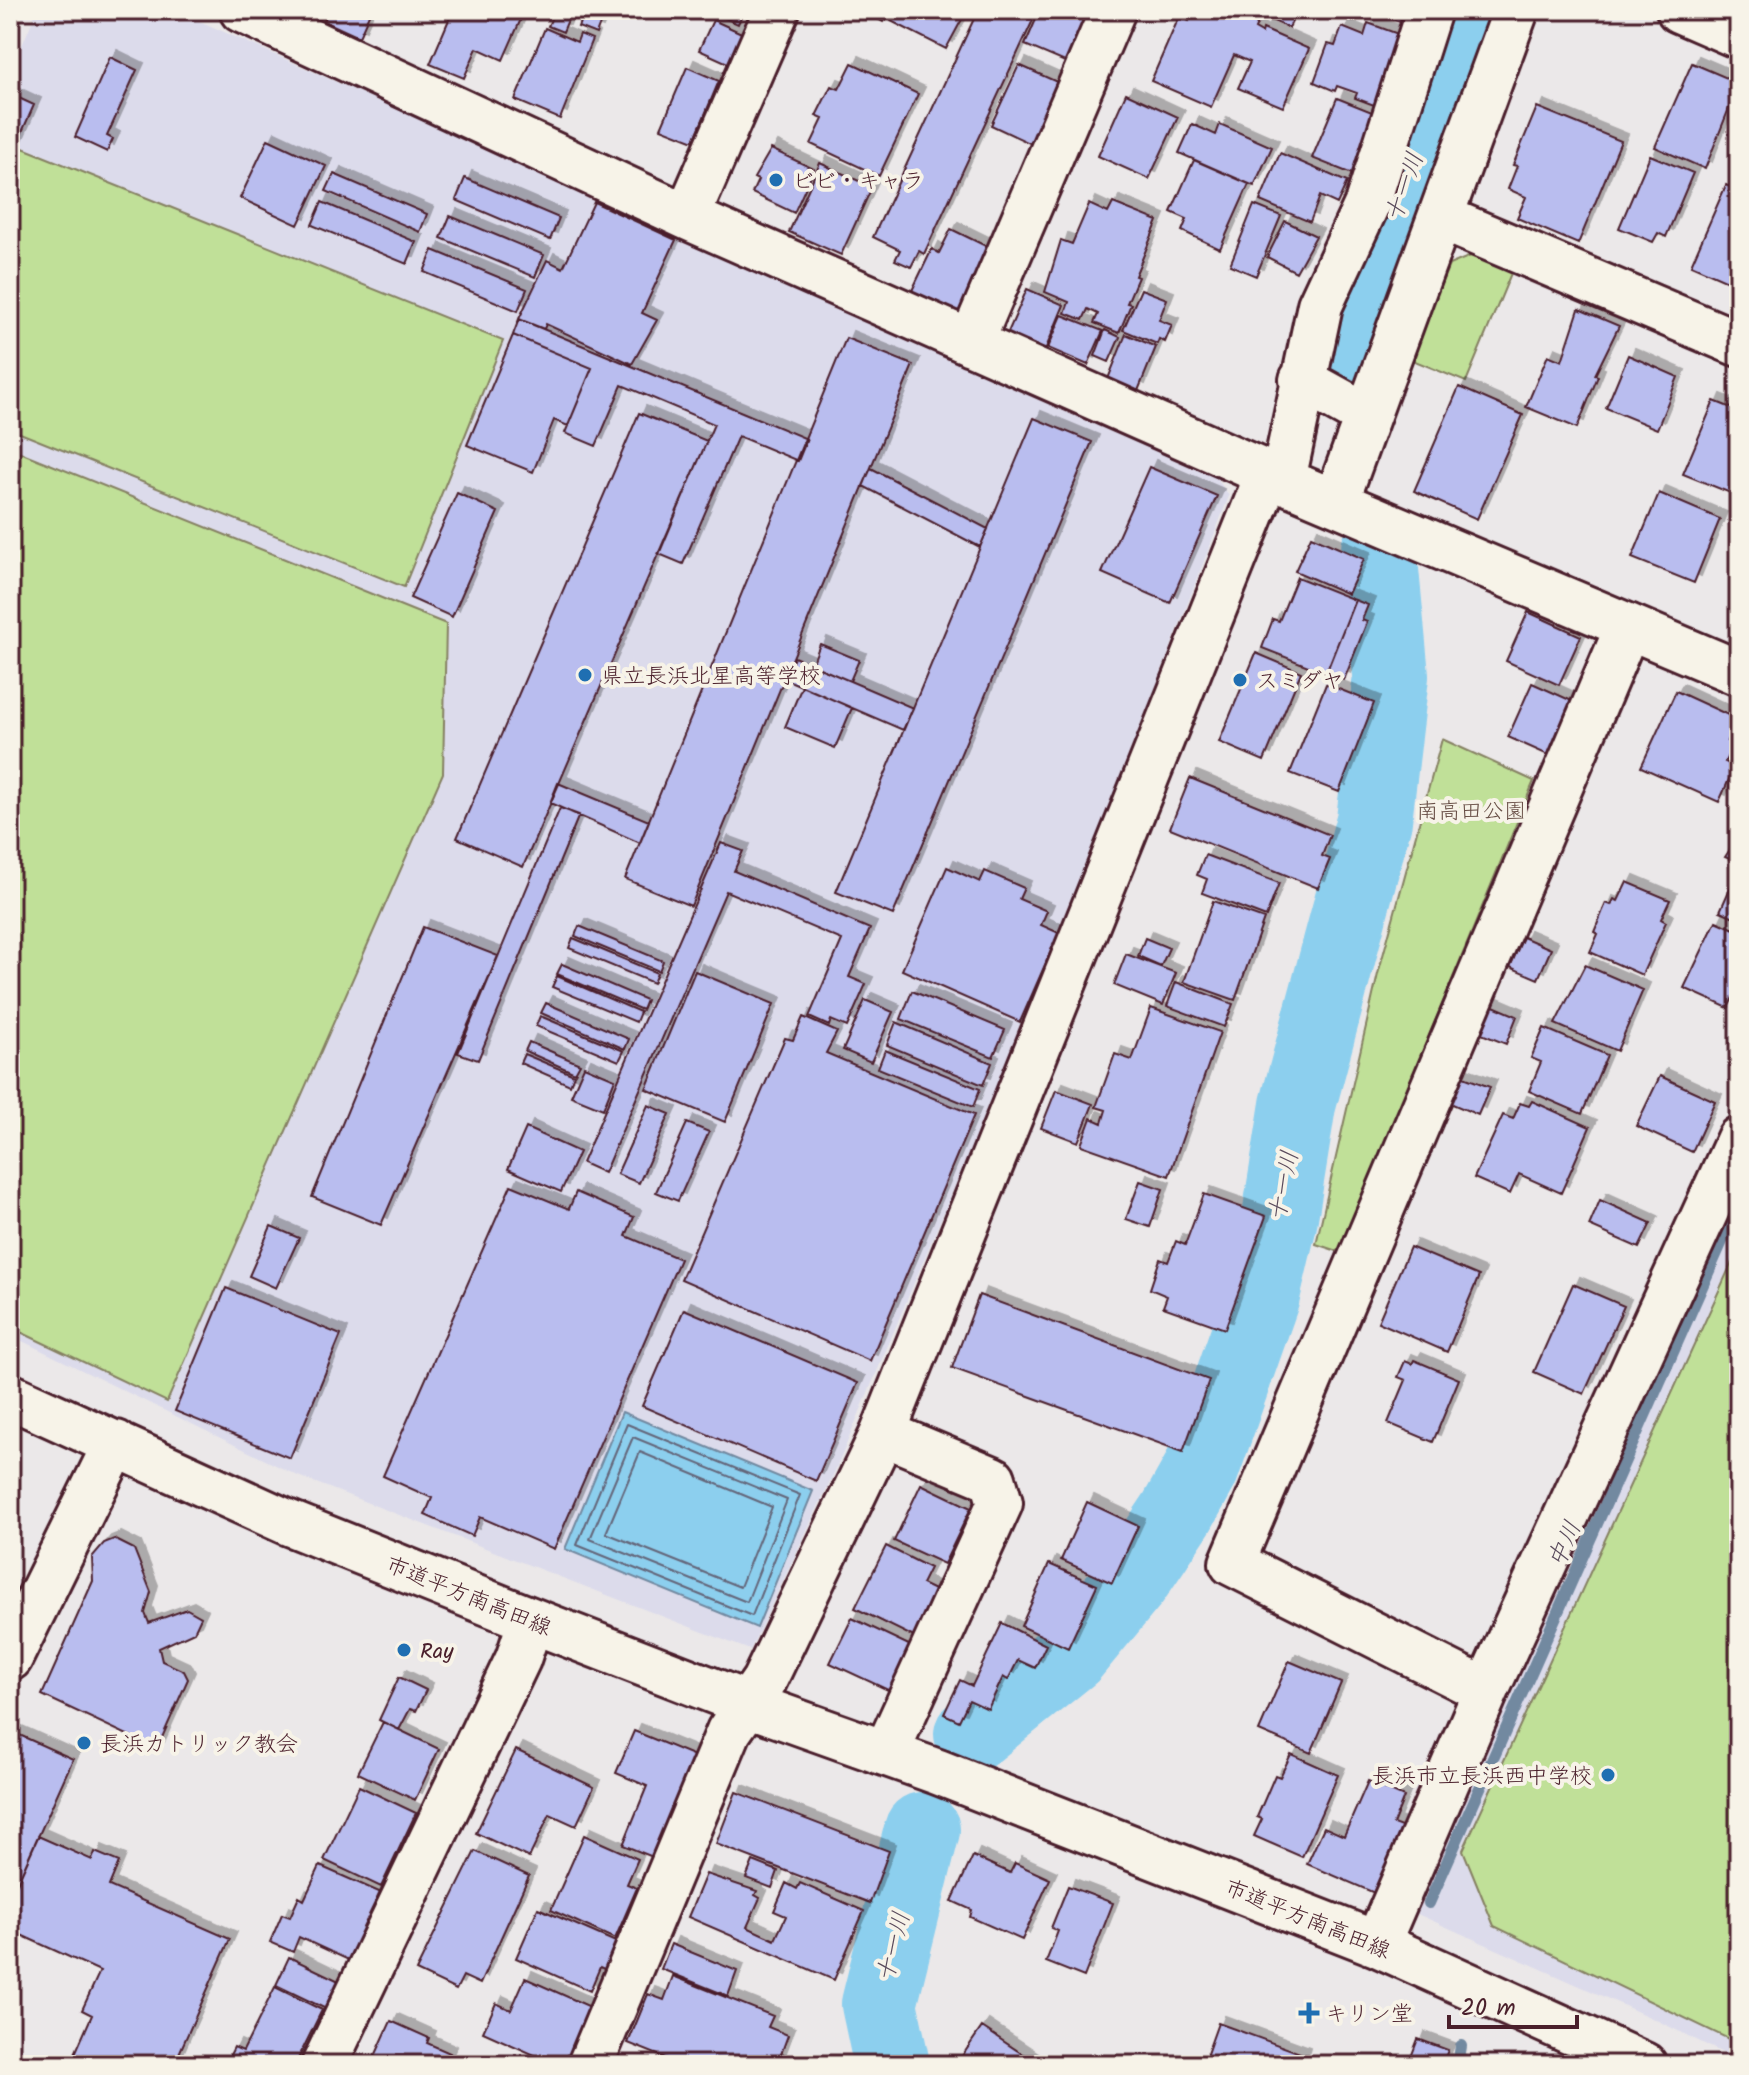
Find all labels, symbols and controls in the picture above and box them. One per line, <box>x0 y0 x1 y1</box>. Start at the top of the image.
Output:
water label: 十一川 <box>1375 147 1436 228</box>
place label: ビビ・キャラ <box>792 165 924 200</box>
marker: ビビ・キャラ <box>767 171 785 189</box>
place label: 県立長浜北星高等学校 <box>601 660 821 695</box>
place label: スミダヤ <box>1256 665 1344 700</box>
marker: 県立長浜北星高等学校 <box>576 666 594 684</box>
marker: スミダヤ <box>1231 671 1249 689</box>
park label: 南高田公園 <box>1416 795 1526 830</box>
water label: 十一川 <box>1258 1147 1310 1225</box>
water label: 中川 <box>1538 1515 1593 1574</box>
street label: 市道平方南高田線 <box>380 1548 556 1647</box>
place label: Ray <box>420 1635 454 1670</box>
marker: Ray <box>395 1641 413 1659</box>
place label: 長浜カトリック教会 <box>100 1728 298 1763</box>
marker: 長浜カトリック教会 <box>75 1734 93 1752</box>
place label: 長浜市立長浜西中学校 <box>1372 1760 1592 1795</box>
marker: 長浜市立長浜西中学校 <box>1599 1766 1617 1784</box>
street label: 市道平方南高田線 <box>1219 1871 1395 1970</box>
water label: 十一川 <box>867 1908 922 1987</box>
scale bar <box>1449 1979 1577 2029</box>
text: 20 m <box>1461 1989 1516 2028</box>
place label: キリン堂 <box>1325 1998 1413 2033</box>
marker: キリン堂 <box>1300 2004 1318 2022</box>

